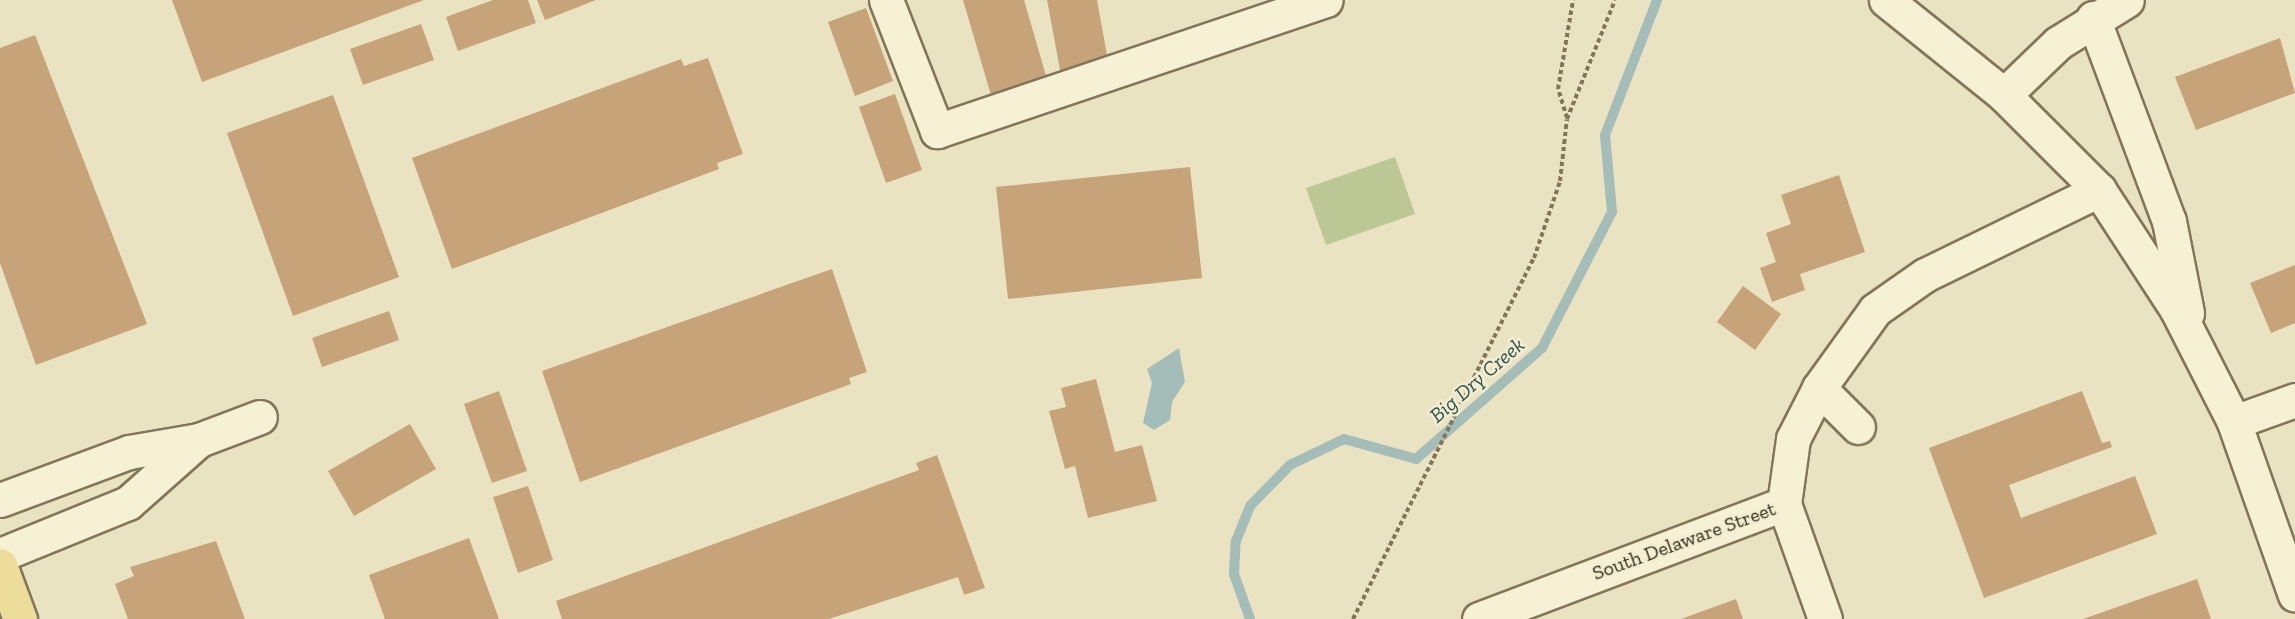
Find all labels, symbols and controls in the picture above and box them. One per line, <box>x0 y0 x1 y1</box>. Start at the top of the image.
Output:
water label: Big Dry Creek <box>1425 332 1529 428</box>
street label: South Delaware Street <box>1589 497 1779 585</box>

